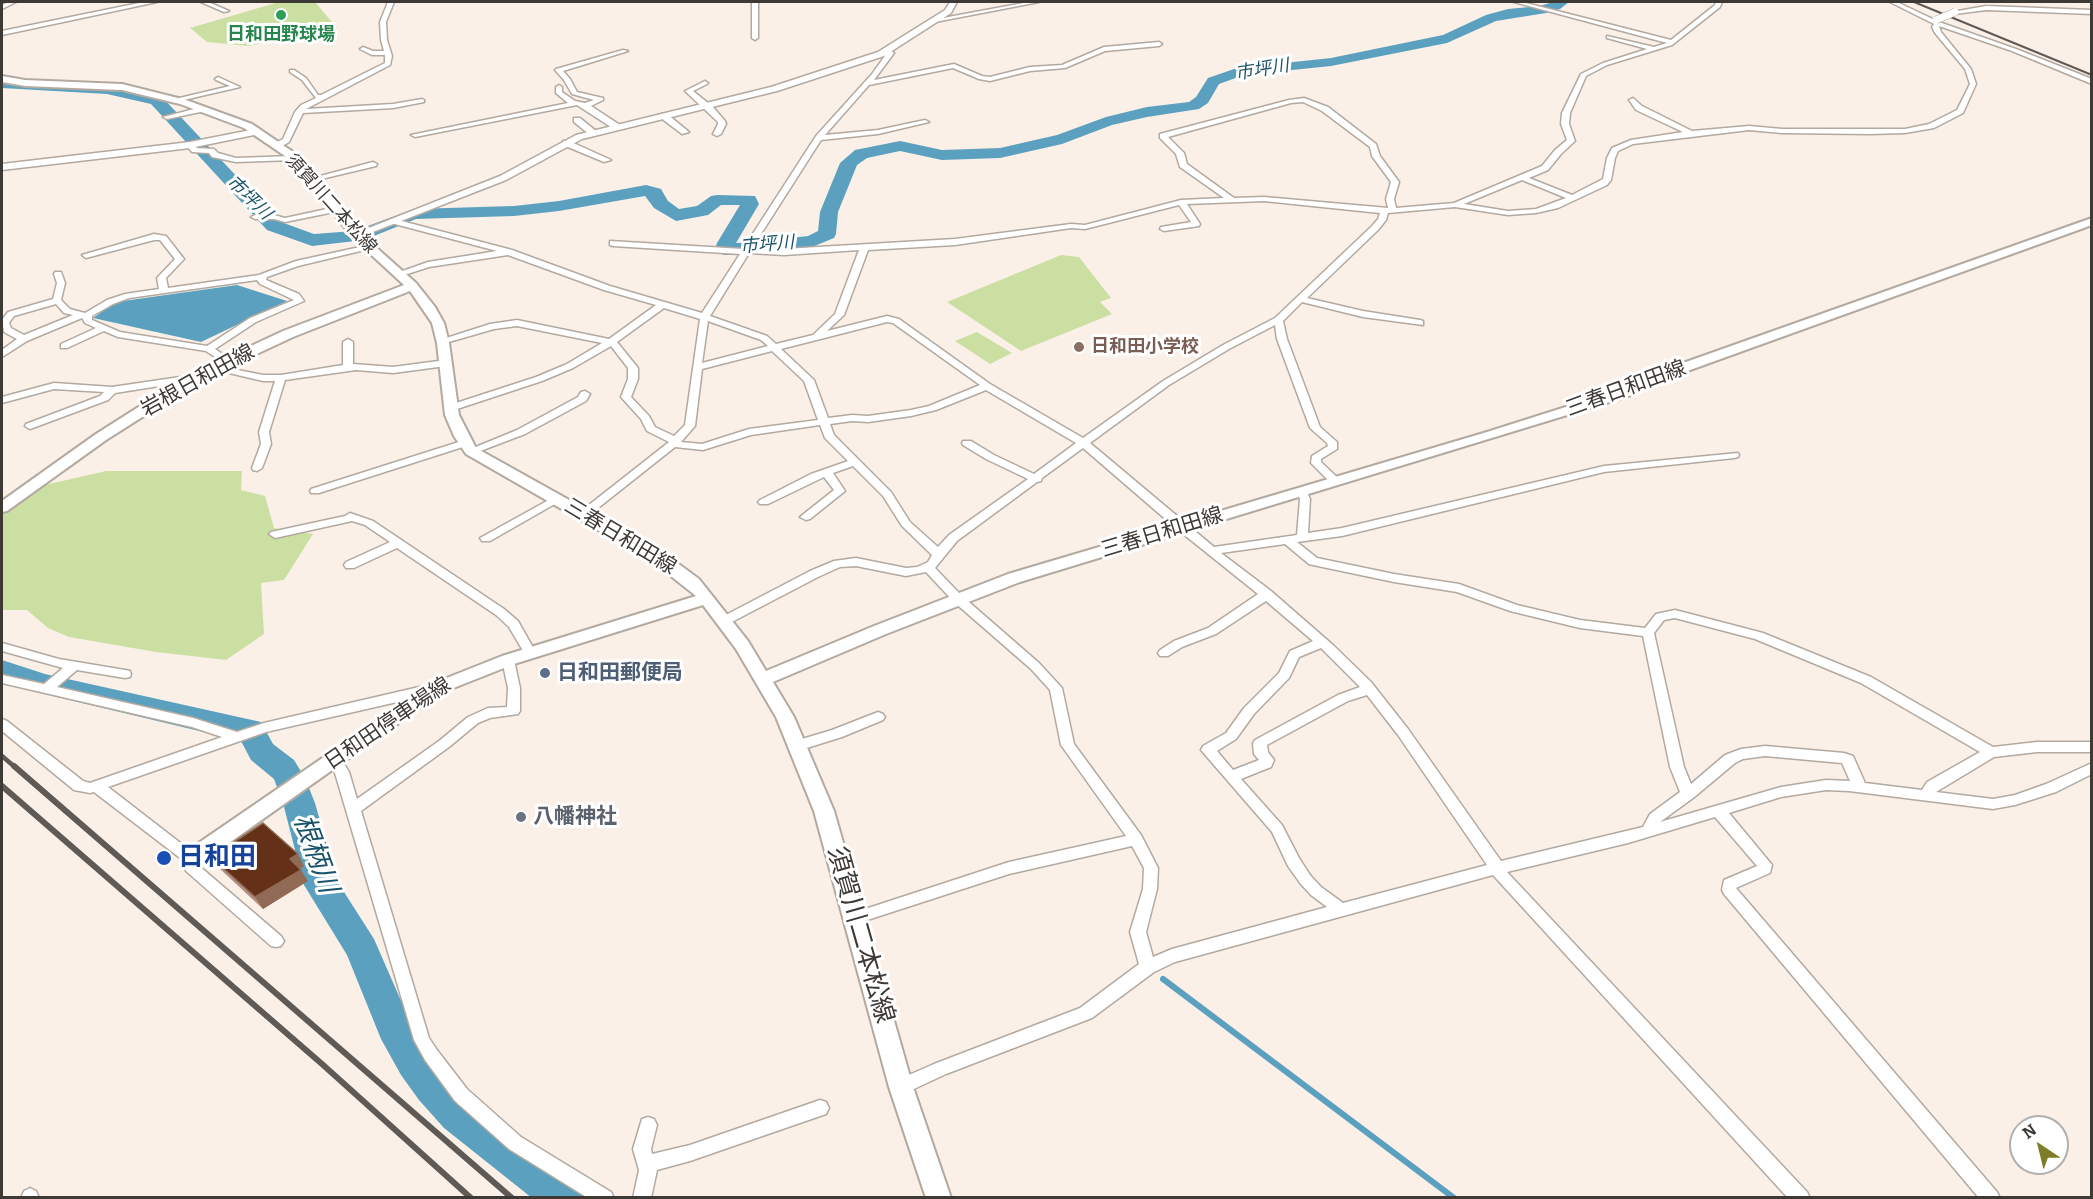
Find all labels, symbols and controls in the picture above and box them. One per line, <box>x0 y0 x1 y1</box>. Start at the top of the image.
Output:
marker: 日和田野球場 <box>274 8 288 22</box>
place label: 日和田野球場 <box>227 24 335 46</box>
water label: 市坪川 <box>1234 55 1290 85</box>
street label: 須賀川二本松線 <box>281 150 381 258</box>
water label: 市坪川 <box>222 171 276 225</box>
water label: 市坪川 <box>739 232 795 258</box>
place label: 日和田小学校 <box>1091 336 1199 358</box>
street label: 岩根日和田線 <box>137 339 259 423</box>
marker: 日和田小学校 <box>1072 340 1086 354</box>
street label: 三春日和田線 <box>1562 356 1690 422</box>
street label: 三春日和田線 <box>560 494 680 580</box>
street label: 三春日和田線 <box>1098 503 1226 563</box>
place label: 日和田郵便局 <box>557 660 683 686</box>
marker: 日和田郵便局 <box>538 666 552 680</box>
street label: 日和田停車場線 <box>320 672 456 776</box>
place label: 八幡神社 <box>533 804 617 830</box>
water label: 根柄川 <box>286 810 344 898</box>
marker: 八幡神社 <box>514 810 528 824</box>
place label: 日和田 <box>178 842 256 874</box>
street label: 須賀川二本松線 <box>820 843 900 1027</box>
marker: 日和田 <box>155 849 173 867</box>
north arrow <box>2009 1115 2069 1175</box>
text: N <box>2019 1120 2040 1143</box>

